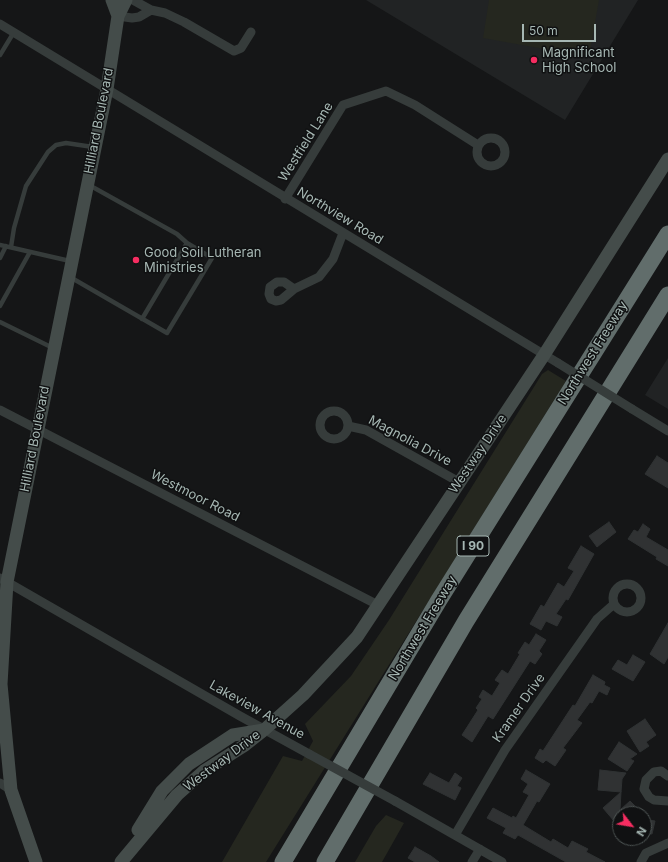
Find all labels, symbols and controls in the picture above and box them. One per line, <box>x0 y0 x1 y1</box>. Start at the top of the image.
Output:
scale bar <box>524 16 598 42</box>
text: 50 m <box>529 23 558 38</box>
place label: Magnificant High School <box>542 45 616 76</box>
marker: Magnificant High School <box>529 55 539 65</box>
street label: Hilliard Boulevard <box>81 67 117 175</box>
street label: Westfield Lane <box>275 99 337 185</box>
street label: Northview Road <box>294 184 386 248</box>
place label: Good Soil Lutheran Ministries <box>144 245 261 276</box>
marker: Good Soil Lutheran Ministries <box>131 255 141 265</box>
street label: Northwest Freeway <box>555 298 631 408</box>
street label: Hilliard Boulevard <box>17 385 53 493</box>
street label: Westway Drive <box>446 412 510 496</box>
street label: Magnolia Drive <box>366 413 454 469</box>
street label: Westmoor Road <box>148 467 242 525</box>
road number: I 90 <box>457 536 489 556</box>
street label: Northwest Freeway <box>386 573 460 683</box>
street label: Kramer Drive <box>489 670 549 746</box>
street label: Lakeview Avenue <box>207 677 307 743</box>
street label: Westway Drive <box>181 727 263 795</box>
north arrow <box>612 806 652 846</box>
text: N <box>633 824 650 839</box>

